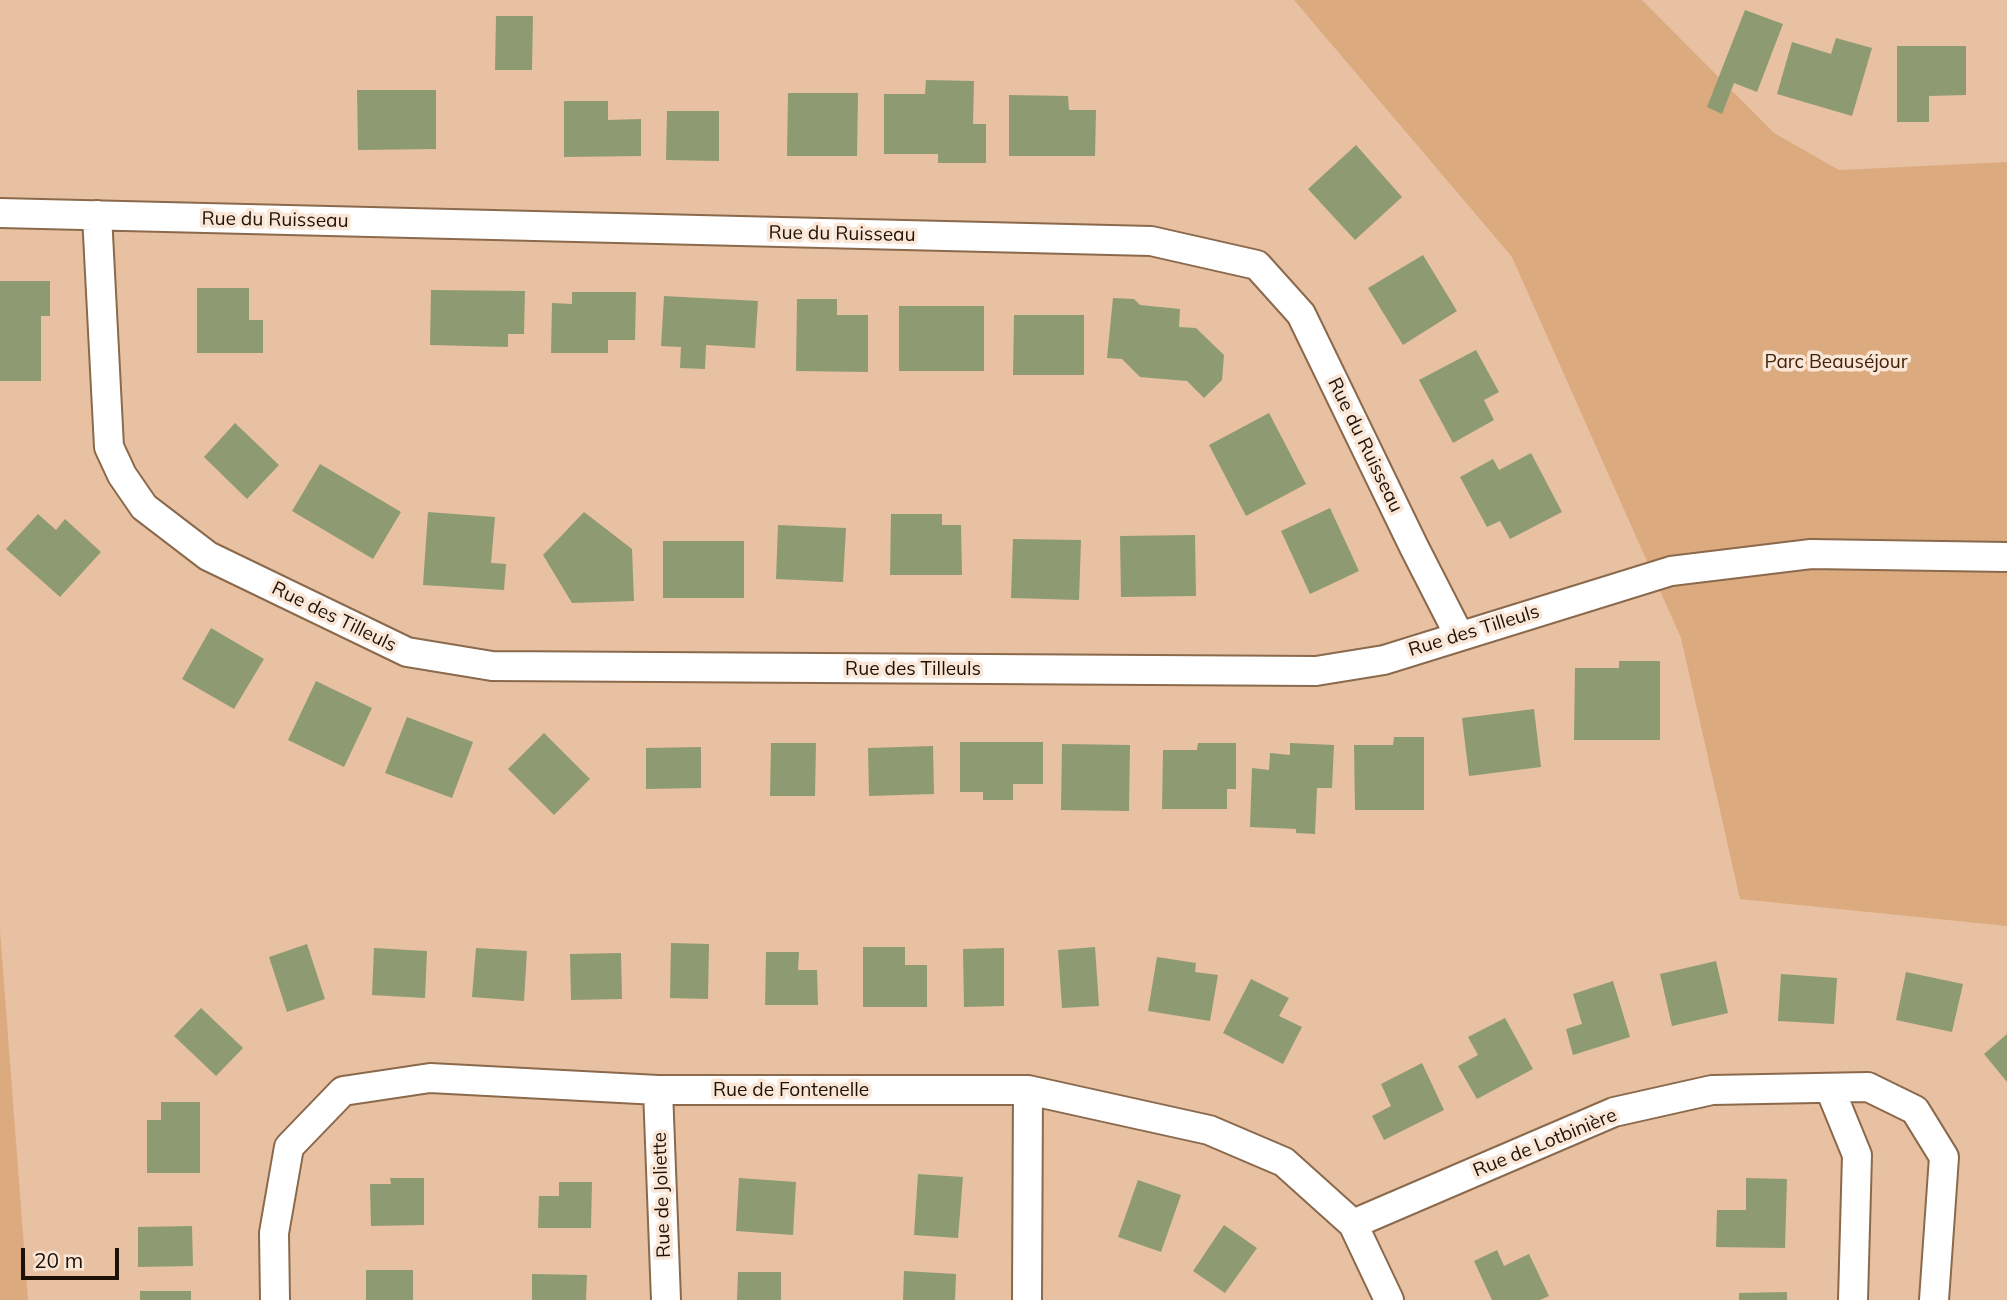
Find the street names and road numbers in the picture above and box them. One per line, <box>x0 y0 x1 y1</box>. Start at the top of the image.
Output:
street label: Rue du Ruisseau <box>201 207 349 233</box>
street label: Rue du Ruisseau <box>768 221 916 247</box>
street label: Rue du Ruisseau <box>1323 374 1407 516</box>
street label: Rue des Tilleuls <box>268 577 400 657</box>
street label: Rue des Tilleuls <box>1406 600 1542 662</box>
street label: Rue des Tilleuls <box>845 658 981 680</box>
street label: Rue de Fontenelle <box>713 1079 869 1101</box>
street label: Rue de Lotbinière <box>1470 1104 1620 1182</box>
street label: Rue de Joliette <box>648 1132 676 1258</box>

